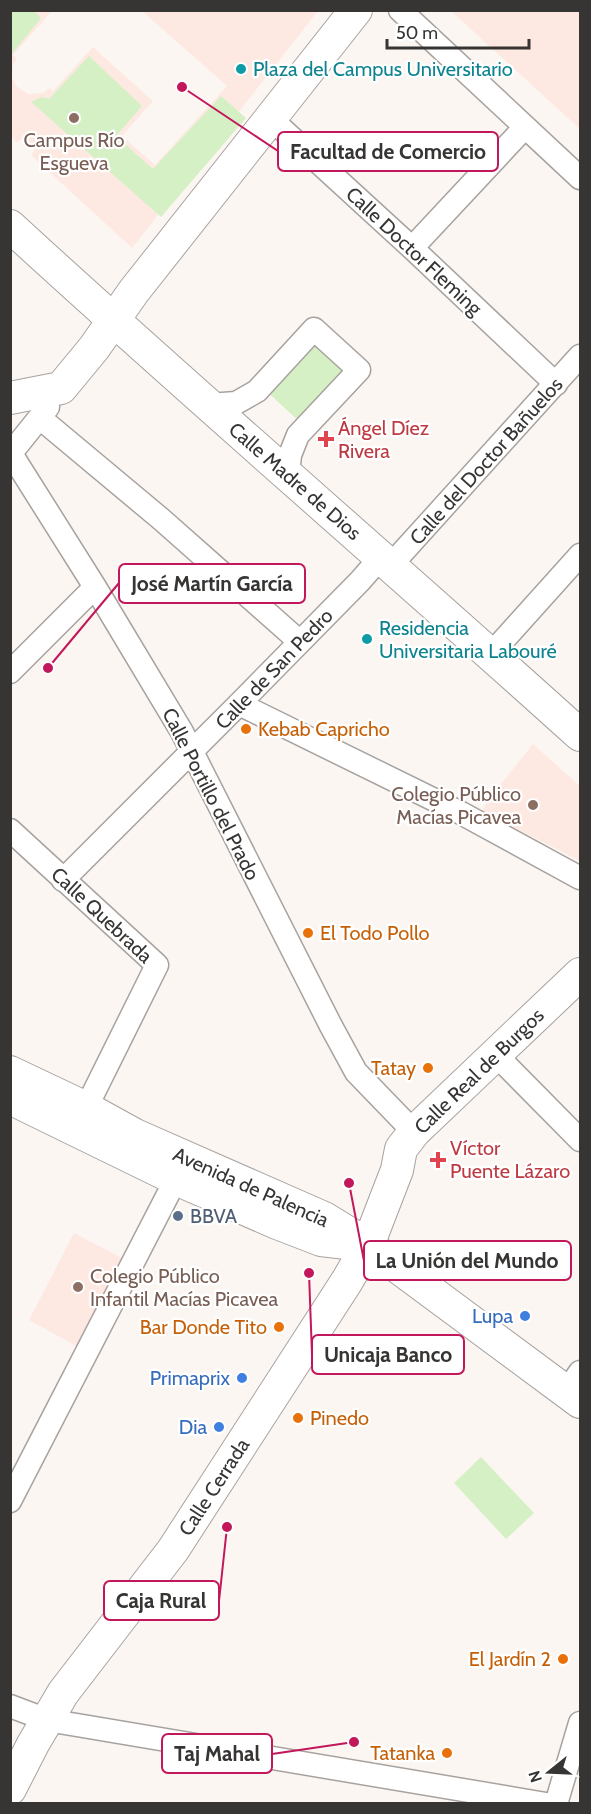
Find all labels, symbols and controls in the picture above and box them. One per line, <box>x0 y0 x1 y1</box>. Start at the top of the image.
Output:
scale bar <box>387 12 530 50</box>
text: 50 m <box>396 22 438 44</box>
place label: Plaza del Campus Universitario <box>253 57 513 81</box>
marker: Plaza del Campus Universitario <box>234 62 248 76</box>
marker: Campus Río Esgueva <box>67 111 81 125</box>
place label: Campus Río Esgueva <box>23 128 125 175</box>
callout: Facultad de Comercio <box>278 132 498 171</box>
text: Facultad de Comercio <box>290 139 486 164</box>
street label: Calle Doctor Fleming <box>341 182 488 321</box>
street label: Calle del Doctor Bañuelos <box>405 372 567 550</box>
place label: Ángel Díez Rivera <box>338 416 429 463</box>
street label: Calle Madre de Dios <box>224 417 366 545</box>
marker: Ángel Díez Rivera <box>319 432 333 446</box>
callout: José Martín García <box>119 564 305 603</box>
text: José Martín García <box>130 571 293 596</box>
street label: Calle de San Pedro <box>210 604 338 734</box>
place label: Residencia Universitaria Labouré <box>379 616 557 663</box>
marker: Residencia Universitaria Labouré <box>360 632 374 646</box>
street label: Calle Portillo del Prado <box>157 704 265 884</box>
place label: Kebab Capricho <box>258 717 390 741</box>
marker: Kebab Capricho <box>239 722 253 736</box>
place label: Colegio Público Macías Picavea <box>391 782 521 829</box>
marker: Colegio Público Macías Picavea <box>526 798 540 812</box>
street label: Calle Quebrada <box>46 862 158 968</box>
place label: El Todo Pollo <box>320 921 430 945</box>
marker: El Todo Pollo <box>301 926 315 940</box>
street label: Calle Real de Burgos <box>409 1003 549 1139</box>
place label: Tatay <box>371 1056 416 1080</box>
marker: Tatay <box>421 1061 435 1075</box>
place label: Víctor Puente Lázaro <box>450 1136 570 1183</box>
street label: Avenida de Palencia <box>170 1142 333 1232</box>
marker: Víctor Puente Lázaro <box>431 1153 445 1167</box>
place label: BBVA <box>190 1204 238 1228</box>
marker: BBVA <box>171 1209 185 1223</box>
callout: La Unión del Mundo <box>364 1241 571 1280</box>
text: La Unión del Mundo <box>376 1248 558 1273</box>
place label: Colegio Público Infantil Macías Picavea <box>90 1264 279 1311</box>
marker: Colegio Público Infantil Macías Picavea <box>71 1280 85 1294</box>
place label: Lupa <box>472 1304 513 1328</box>
marker: Lupa <box>518 1309 532 1323</box>
place label: Bar Donde Tito <box>140 1315 267 1339</box>
marker: Bar Donde Tito <box>272 1320 286 1334</box>
callout: Unicaja Banco <box>312 1335 464 1374</box>
text: Unicaja Banco <box>324 1342 452 1367</box>
place label: Primaprix <box>150 1366 231 1390</box>
marker: Primaprix <box>235 1371 249 1385</box>
place label: Pinedo <box>310 1406 369 1430</box>
marker: Pinedo <box>291 1411 305 1425</box>
place label: Dia <box>179 1415 207 1439</box>
marker: Dia <box>212 1420 226 1434</box>
street label: Calle Cerrada <box>174 1434 255 1540</box>
callout: Caja Rural <box>104 1581 219 1620</box>
text: Caja Rural <box>116 1588 207 1613</box>
place label: El Jardín 2 <box>469 1647 551 1671</box>
marker: El Jardín 2 <box>556 1652 570 1666</box>
callout: Taj Mahal <box>162 1734 272 1773</box>
text: Taj Mahal <box>174 1741 261 1766</box>
place label: Tatanka <box>370 1741 435 1765</box>
north arrow <box>519 1742 579 1802</box>
marker: Tatanka <box>440 1746 454 1760</box>
text: N <box>524 1768 546 1785</box>

